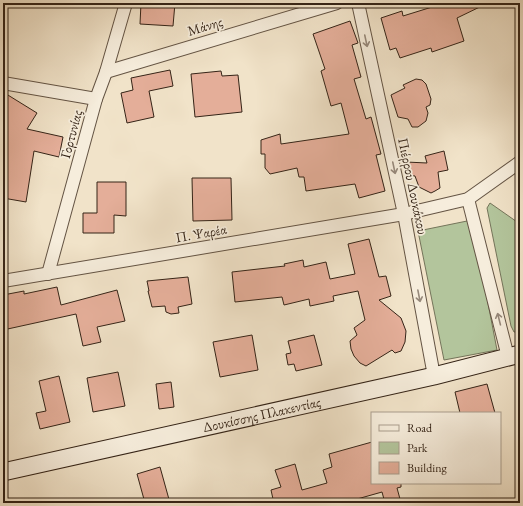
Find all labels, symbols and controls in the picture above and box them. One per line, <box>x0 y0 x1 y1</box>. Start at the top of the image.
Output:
street label: Μάνης <box>185 12 225 40</box>
one-way arrow <box>363 34 371 47</box>
street label: Γορτυνίας <box>56 108 86 160</box>
street label: Πιέρρου Δουκάκου <box>394 136 432 236</box>
one-way arrow <box>391 161 399 174</box>
street label: Π. Ψαρέα <box>174 220 229 246</box>
one-way arrow <box>416 289 424 302</box>
one-way arrow <box>495 313 502 326</box>
street label: Δουκίσσης Πλακεντίας <box>201 392 322 436</box>
legend <box>371 412 501 484</box>
text: Road <box>407 420 433 436</box>
text: Park <box>407 440 428 456</box>
text: Building <box>407 460 448 476</box>

